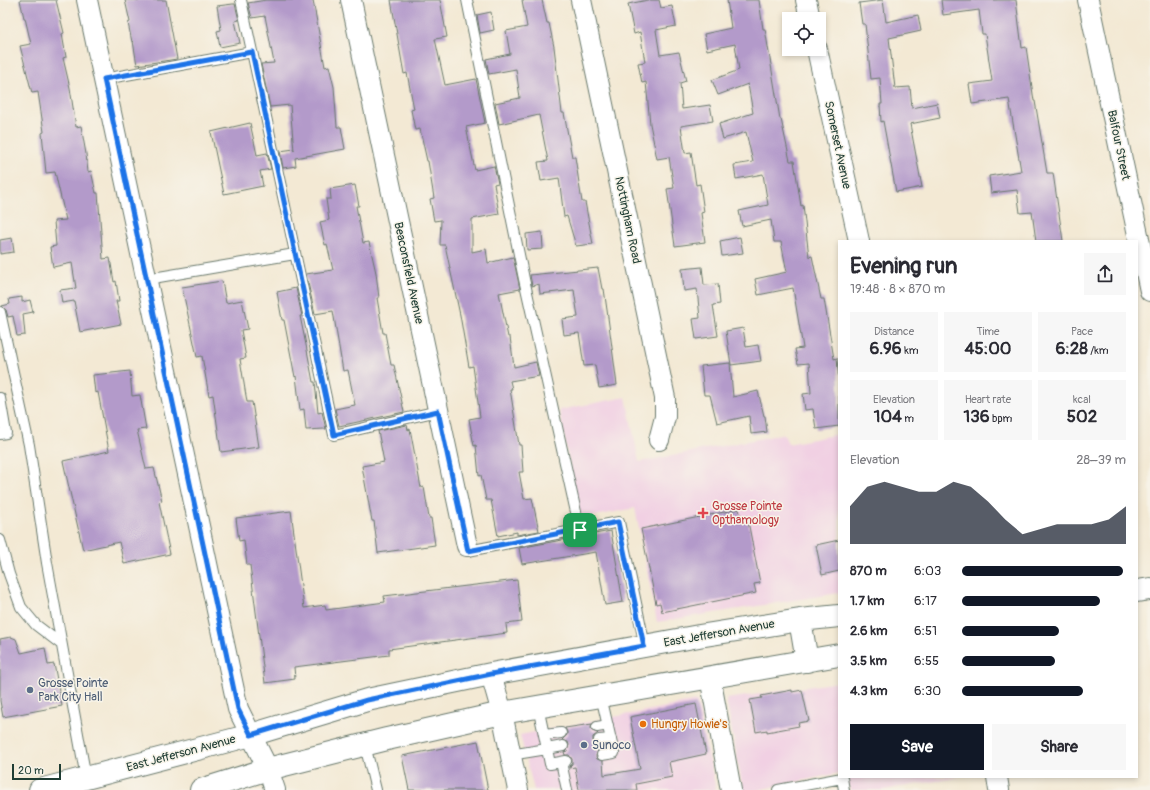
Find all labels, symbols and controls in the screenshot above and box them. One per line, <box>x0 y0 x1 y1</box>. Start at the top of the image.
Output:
map controls <box>782 12 826 56</box>
button: locate <box>782 12 826 56</box>
street label: Somerset Avenue <box>821 100 854 191</box>
street label: Balfour Street <box>1104 109 1133 182</box>
street label: Nottingham Road <box>611 175 644 265</box>
street label: Beaconsfield Avenue <box>390 221 427 325</box>
text: Evening run <box>850 252 958 280</box>
button: share <box>1084 253 1126 295</box>
text: 19:48 · 8 × 870 m <box>850 281 945 297</box>
text: Distance <box>874 325 914 338</box>
text: Time <box>977 325 1000 338</box>
text: Pace <box>1071 325 1093 338</box>
text: 6.96 <box>869 338 902 359</box>
text: 45:00 <box>965 338 1011 359</box>
text: 6:28 <box>1055 338 1088 359</box>
text: km <box>902 344 919 357</box>
text: /km <box>1088 344 1109 357</box>
text: Elevation <box>873 393 915 406</box>
text: Heart rate <box>965 393 1011 406</box>
text: kcal <box>1073 393 1091 406</box>
text: 104 <box>874 406 902 427</box>
text: 136 <box>964 406 990 427</box>
text: 502 <box>1067 406 1097 427</box>
text: m <box>902 412 914 425</box>
text: bpm <box>990 412 1012 425</box>
text: Elevation <box>850 452 900 468</box>
text: 28–39 m <box>1076 452 1126 468</box>
place label: Grosse Pointe Opthamology <box>712 499 782 528</box>
marker: Grosse Pointe Opthamology <box>697 507 709 519</box>
pin <box>563 513 597 547</box>
icon: arrive <box>569 519 591 541</box>
text: 870 m <box>850 563 887 579</box>
text: 6:03 <box>914 563 941 579</box>
text: 1.7 km <box>850 593 885 609</box>
text: 6:17 <box>914 593 937 609</box>
street label: East Jefferson Avenue <box>662 616 776 651</box>
text: 2.6 km <box>850 623 887 639</box>
text: 6:51 <box>914 623 937 639</box>
text: 3.5 km <box>850 653 887 669</box>
text: 6:55 <box>914 653 939 669</box>
place label: Grosse Pointe Park City Hall <box>38 676 108 705</box>
text: 4.3 km <box>850 683 887 699</box>
text: 6:30 <box>914 683 941 699</box>
marker: Grosse Pointe Park City Hall <box>25 685 35 695</box>
place label: Hungry Howie's <box>651 717 728 732</box>
marker: Hungry Howie's <box>638 719 648 729</box>
button: Save <box>850 724 984 770</box>
button: Share <box>992 724 1126 770</box>
street label: East Jefferson Avenue <box>125 732 237 775</box>
place label: Sunoco <box>592 738 632 753</box>
marker: Sunoco <box>579 740 589 750</box>
scale bar <box>12 762 61 781</box>
text: 20 m <box>18 764 44 777</box>

